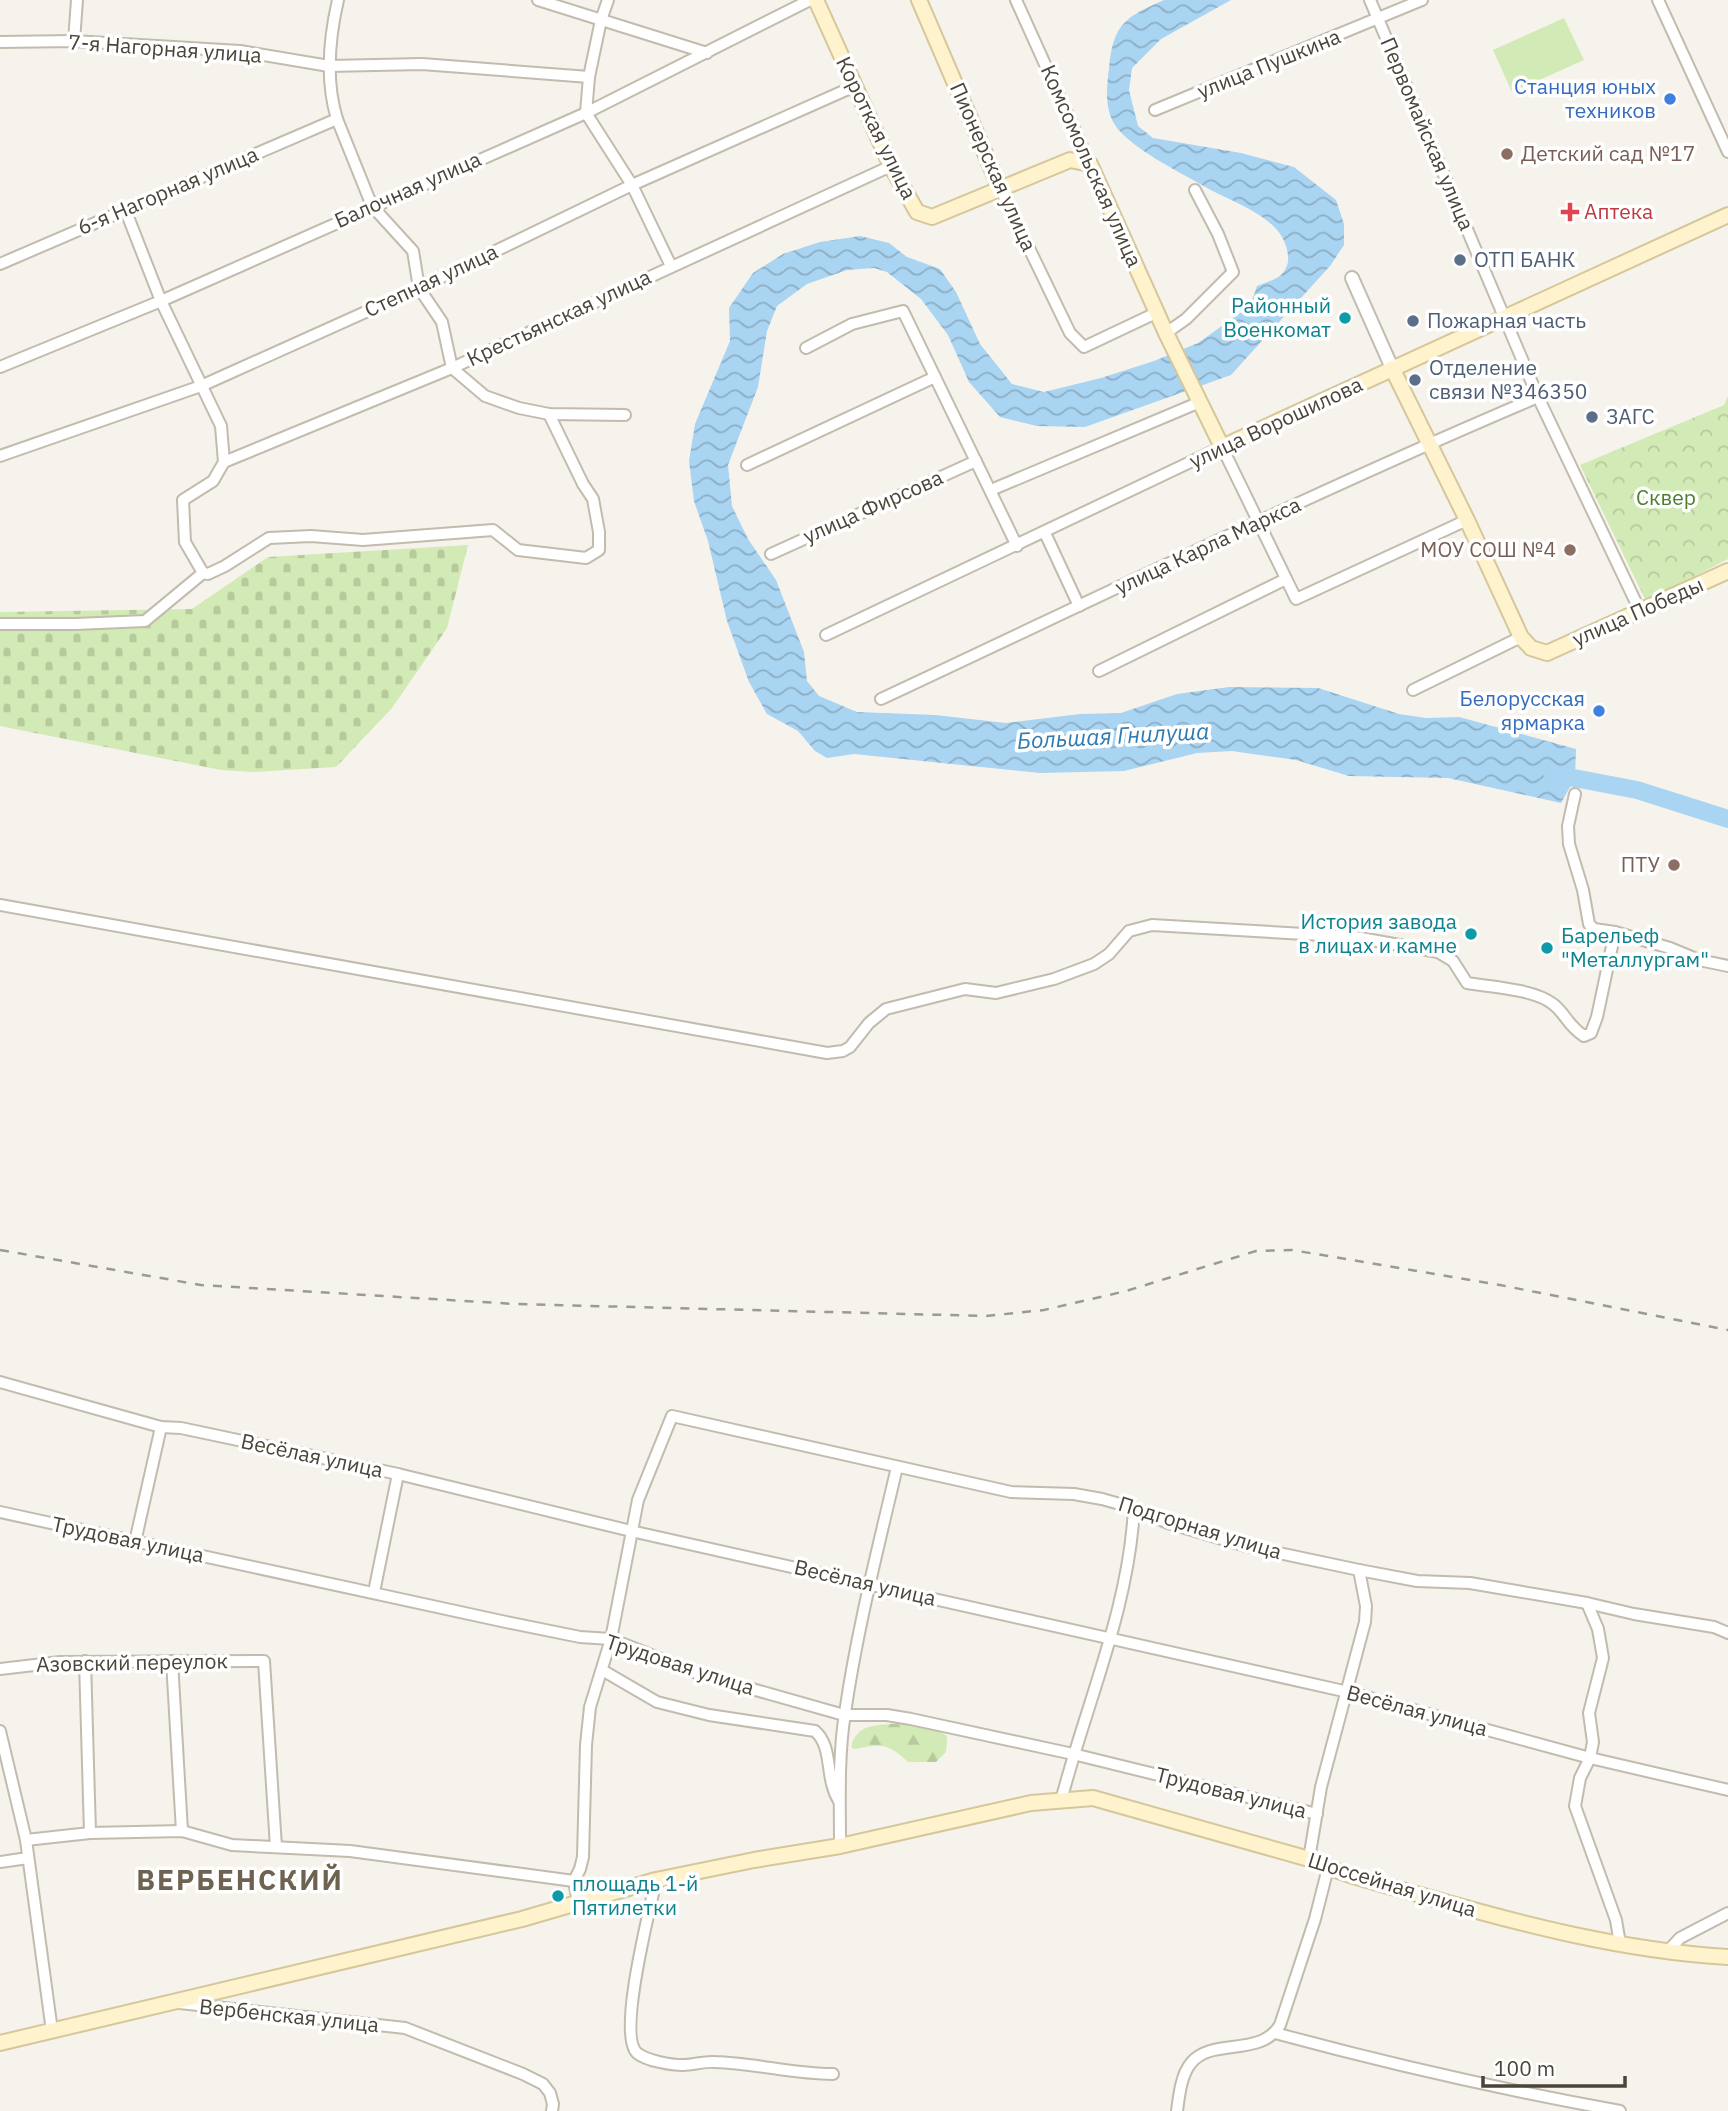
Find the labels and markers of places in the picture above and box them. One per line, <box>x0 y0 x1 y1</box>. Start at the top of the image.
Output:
place label: Станция юных техников <box>1514 72 1656 124</box>
marker: Станция юных техников <box>1662 91 1678 107</box>
place label: Детский сад №17 <box>1521 139 1695 167</box>
marker: Детский сад №17 <box>1499 146 1515 162</box>
place label: Аптека <box>1584 197 1653 225</box>
marker: Аптека <box>1562 204 1578 220</box>
place label: ОТП БАНК <box>1474 245 1575 273</box>
marker: ОТП БАНК <box>1452 252 1468 268</box>
place label: Районный Военкомат <box>1223 291 1331 343</box>
place label: Пожарная часть <box>1427 306 1586 334</box>
marker: Районный Военкомат <box>1337 310 1353 326</box>
marker: Пожарная часть <box>1405 313 1421 329</box>
place label: Отделение связи №346350 <box>1429 353 1587 405</box>
marker: Отделение связи №346350 <box>1407 372 1423 388</box>
place label: ЗАГС <box>1606 402 1655 430</box>
marker: ЗАГС <box>1584 409 1600 425</box>
place label: МОУ СОШ №4 <box>1420 535 1556 563</box>
marker: МОУ СОШ №4 <box>1562 542 1578 558</box>
place label: Белорусская ярмарка <box>1459 684 1585 736</box>
marker: Белорусская ярмарка <box>1591 703 1607 719</box>
place label: ПТУ <box>1621 850 1660 878</box>
marker: ПТУ <box>1666 857 1682 873</box>
place label: История завода в лицах и камне <box>1298 907 1457 959</box>
place label: Барельеф "Металлургам" <box>1561 921 1709 973</box>
marker: История завода в лицах и камне <box>1463 926 1479 942</box>
marker: Барельеф "Металлургам" <box>1539 940 1555 956</box>
place label: площадь 1-й Пятилетки <box>572 1869 698 1921</box>
marker: площадь 1-й Пятилетки <box>550 1888 566 1904</box>

